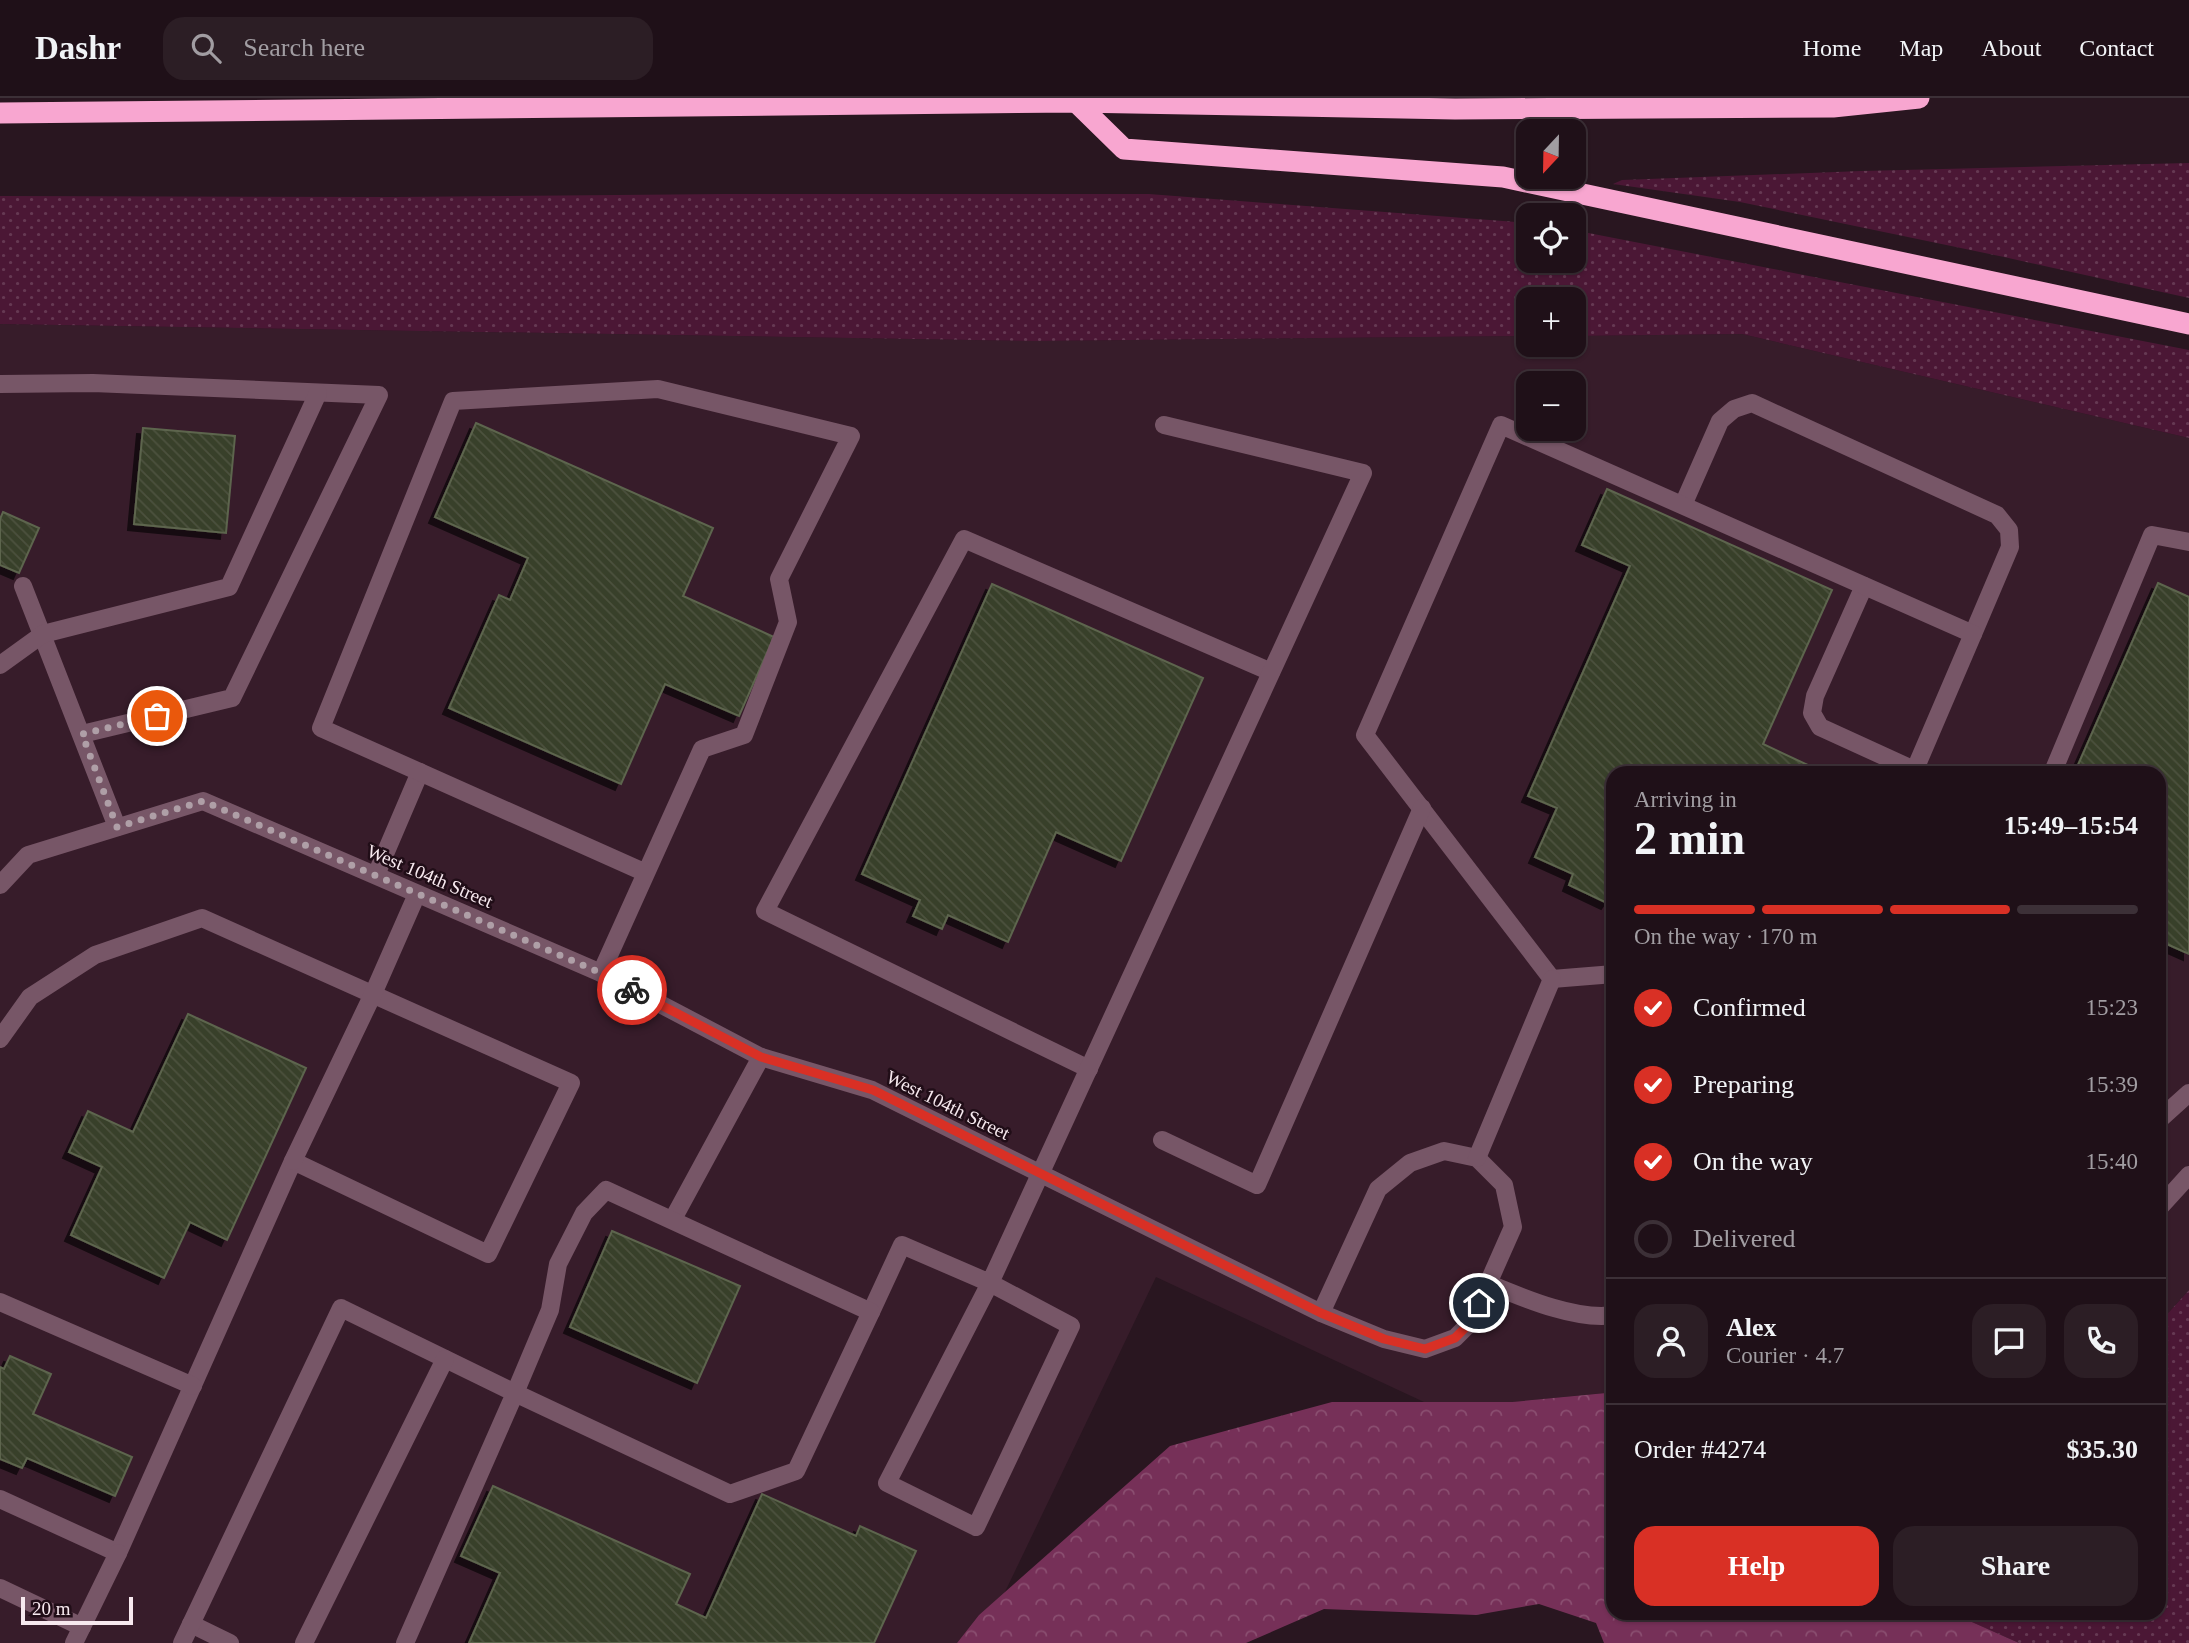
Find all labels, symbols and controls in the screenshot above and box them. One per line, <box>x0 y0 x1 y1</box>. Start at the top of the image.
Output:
search box <box>163 17 653 80</box>
icon: search <box>187 29 225 67</box>
text: Dashr <box>35 30 121 66</box>
text: Search here <box>243 33 365 62</box>
text: Home <box>1803 35 1861 61</box>
text: Map <box>1899 35 1943 61</box>
text: About <box>1981 35 2041 61</box>
text: Contact <box>2079 35 2154 61</box>
north arrow <box>1516 119 1586 189</box>
map controls <box>1516 119 1586 441</box>
button: locate <box>1516 203 1586 273</box>
button: + <box>1516 287 1586 357</box>
button: − <box>1516 371 1586 441</box>
pin <box>127 686 187 746</box>
icon: bag <box>138 697 176 735</box>
text: Arriving in <box>1634 787 1737 812</box>
text: 15:49–15:54 <box>2004 811 2138 840</box>
text: 2 min <box>1634 813 1745 864</box>
street label: West 104th Street <box>364 840 497 912</box>
text: On the way · 170 m <box>1634 924 1817 949</box>
courier <box>597 955 667 1025</box>
icon: bike <box>613 971 651 1009</box>
icon: check <box>1634 989 1672 1027</box>
text: Confirmed <box>1693 993 1806 1022</box>
text: 15:23 <box>2086 995 2138 1020</box>
street label: West 104th Street <box>883 1066 1014 1144</box>
icon: check <box>1634 1066 1672 1104</box>
text: Preparing <box>1693 1070 1794 1099</box>
text: 15:39 <box>2086 1072 2138 1097</box>
icon: check <box>1634 1143 1672 1181</box>
text: On the way <box>1693 1147 1813 1176</box>
text: 15:40 <box>2086 1149 2138 1174</box>
text: Delivered <box>1693 1224 1796 1253</box>
pin <box>1449 1273 1509 1333</box>
icon: home <box>1460 1284 1498 1322</box>
button: person <box>1634 1304 1708 1378</box>
button: chat <box>1972 1304 2046 1378</box>
button: phone <box>2064 1304 2138 1378</box>
text: Alex <box>1726 1313 1777 1342</box>
text: Courier · 4.7 <box>1726 1343 1844 1368</box>
text: Order #4274 <box>1634 1435 1766 1464</box>
text: $35.30 <box>2067 1435 2138 1464</box>
button: Help <box>1634 1526 1879 1606</box>
button: Share <box>1893 1526 2138 1606</box>
scale bar <box>21 1594 133 1626</box>
text: 20 m <box>32 1598 71 1619</box>

